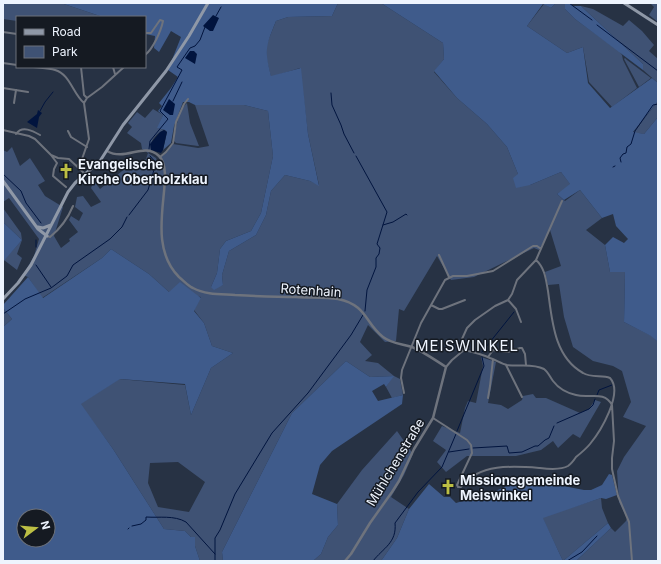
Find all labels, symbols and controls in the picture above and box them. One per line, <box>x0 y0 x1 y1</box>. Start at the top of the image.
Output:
legend <box>16 16 146 68</box>
text: Road <box>52 24 81 39</box>
text: Park <box>52 44 78 59</box>
place label: Evangelische Kirche Oberholzklau <box>78 156 208 187</box>
church icon: Evangelische Kirche Oberholzklau <box>57 162 75 180</box>
street label: Rotenhain <box>280 280 342 300</box>
district label: MEISWINKEL <box>415 336 519 355</box>
street label: Mühlchenstraße <box>363 415 427 509</box>
place label: Missionsgemeinde Meiswinkel <box>460 472 580 503</box>
church icon: Missionsgemeinde Meiswinkel <box>439 478 457 496</box>
north arrow <box>16 508 56 548</box>
text: N <box>38 519 53 531</box>

